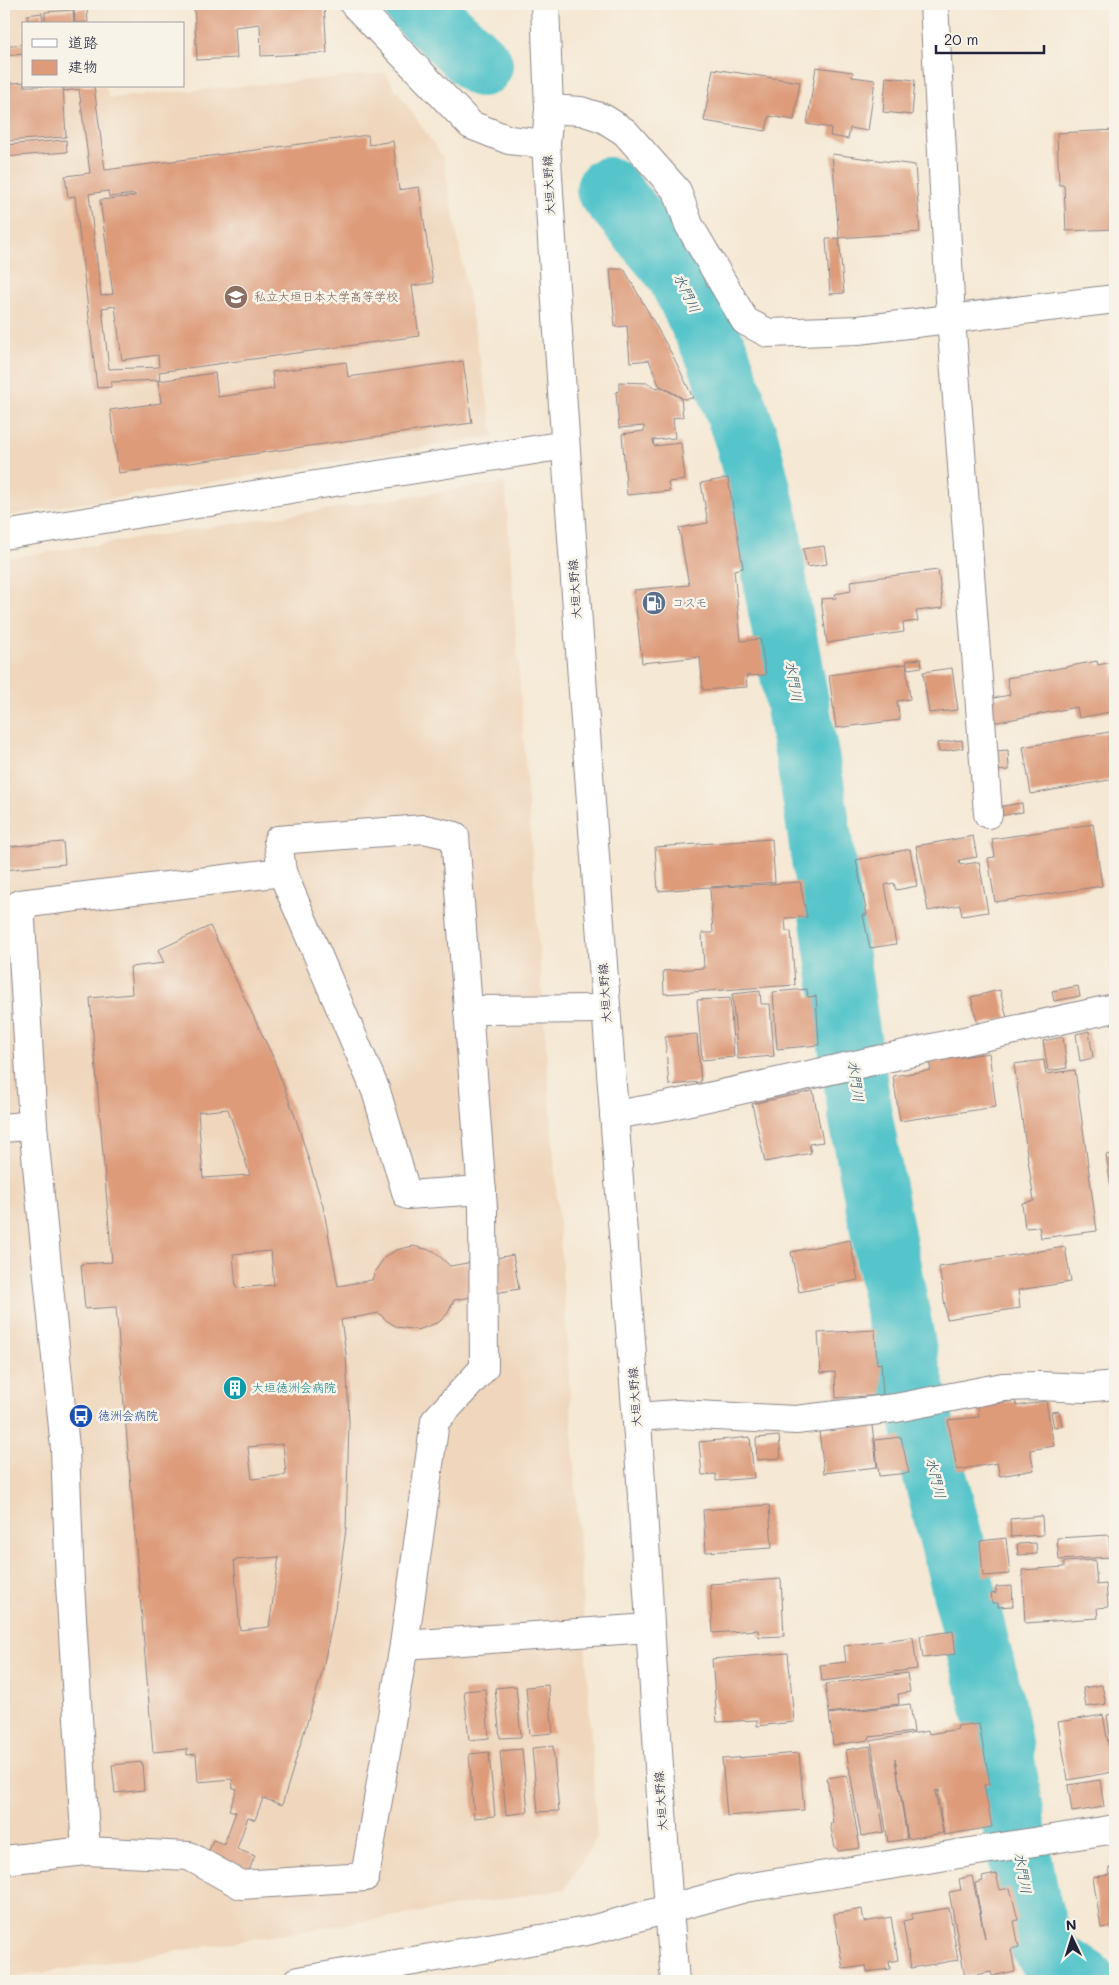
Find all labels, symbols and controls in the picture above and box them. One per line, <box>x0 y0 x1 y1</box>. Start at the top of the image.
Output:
legend <box>22 22 185 88</box>
scale bar <box>936 22 1044 54</box>
text: 20 m <box>944 29 978 49</box>
text: 道路 <box>68 32 98 52</box>
text: 建物 <box>68 56 98 76</box>
street label: 大垣大野線 <box>538 155 558 215</box>
water label: 水門川 <box>670 270 705 316</box>
school or university icon: 私立大垣日本大学高等学校 <box>223 284 249 310</box>
place label: 私立大垣日本大学高等学校 <box>254 288 398 304</box>
street label: 大垣大野線 <box>564 559 584 620</box>
fuel station icon: コスモ <box>641 590 667 616</box>
place label: コスモ <box>672 594 708 610</box>
water label: 水門川 <box>781 659 807 703</box>
street label: 大垣大野線 <box>594 963 614 1024</box>
water label: 水門川 <box>844 1059 869 1103</box>
street label: 大垣大野線 <box>624 1367 644 1428</box>
building icon: 大垣徳洲会病院 <box>222 1375 248 1401</box>
place label: 大垣徳洲会病院 <box>252 1379 336 1395</box>
bus stop icon: 徳洲会病院 <box>68 1403 94 1429</box>
place label: 徳洲会病院 <box>98 1407 158 1423</box>
water label: 水門川 <box>922 1455 951 1501</box>
street label: 大垣大野線 <box>650 1771 670 1832</box>
water label: 水門川 <box>1010 1851 1036 1895</box>
north arrow <box>1046 1912 1096 1962</box>
text: N <box>1065 1915 1077 1934</box>

